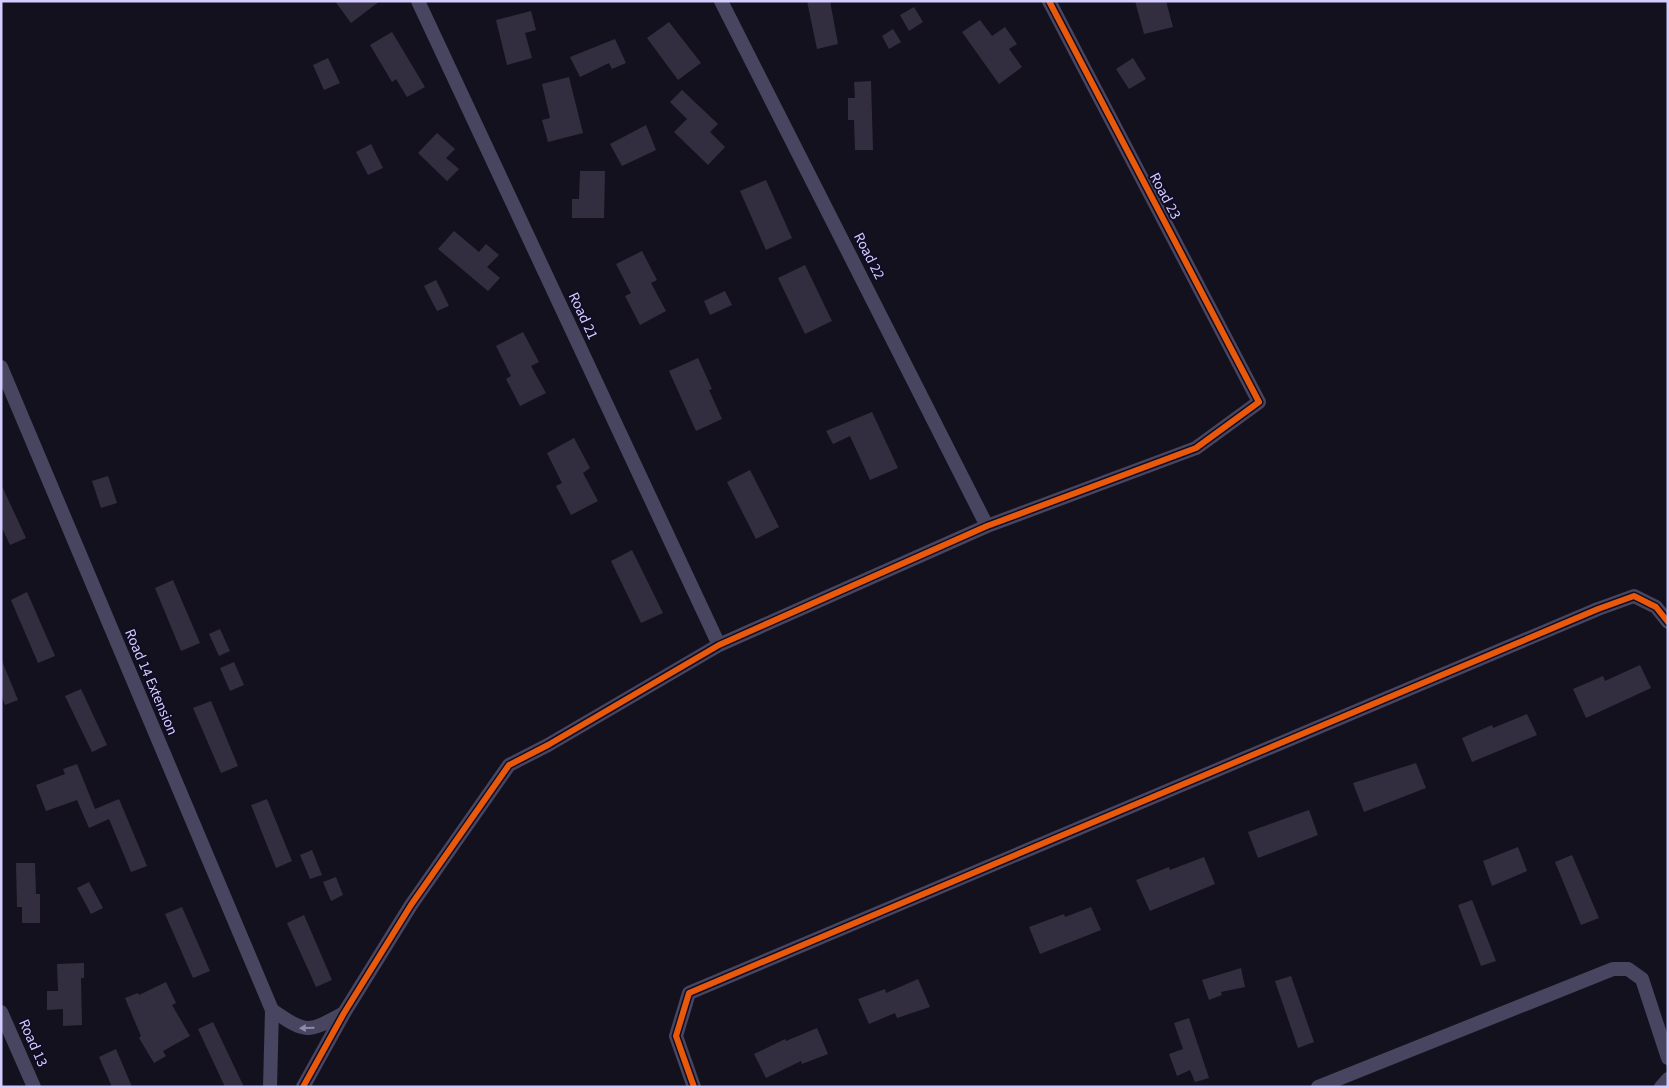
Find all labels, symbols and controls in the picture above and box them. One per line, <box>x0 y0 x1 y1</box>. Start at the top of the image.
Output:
street label: Road 23 <box>1144 169 1186 223</box>
street label: Road 22 <box>848 229 890 283</box>
street label: Road 21 <box>563 289 603 343</box>
street label: Road 14 Extension <box>119 626 183 738</box>
street label: Road 13 <box>13 1016 53 1070</box>
one-way arrow <box>299 1024 315 1032</box>

